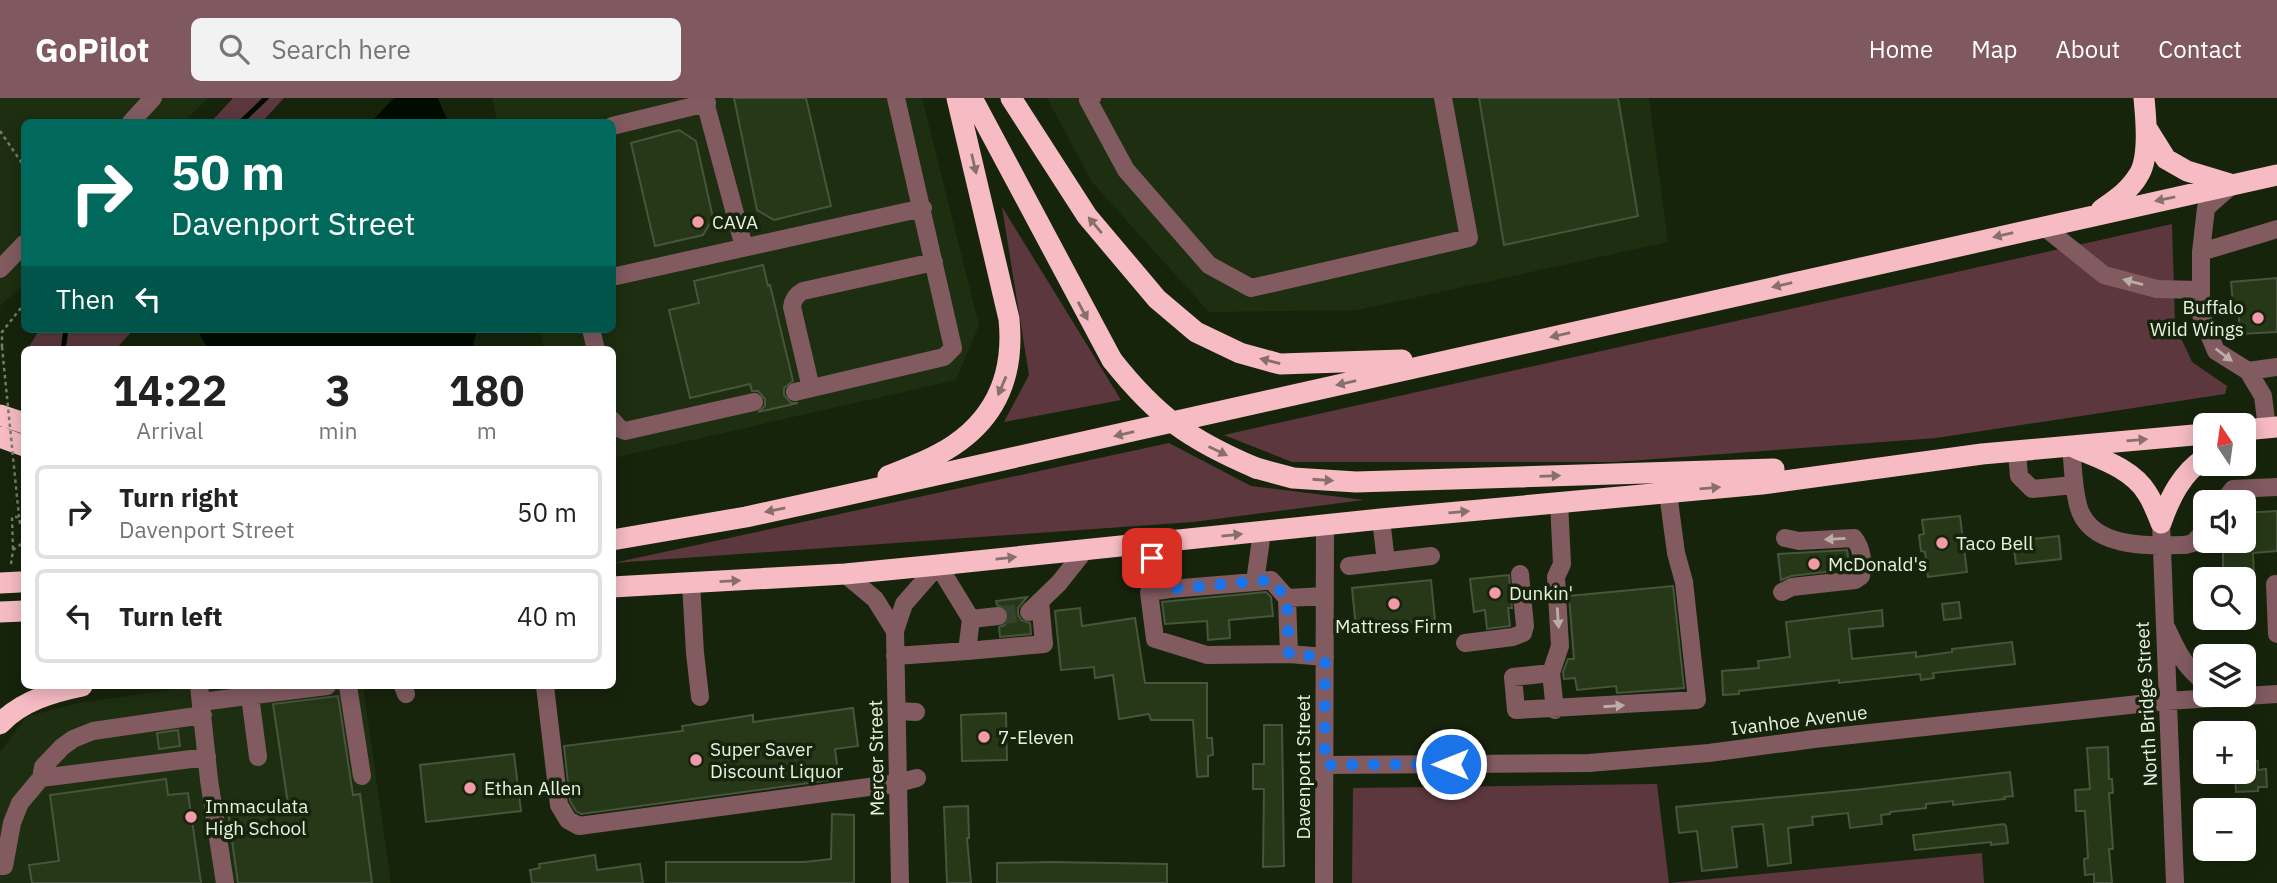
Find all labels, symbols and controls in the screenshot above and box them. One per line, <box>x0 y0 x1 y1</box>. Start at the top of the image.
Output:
search box <box>191 18 681 81</box>
text: GoPilot <box>35 28 149 71</box>
icon: search <box>215 30 253 68</box>
text: Search here <box>271 32 411 66</box>
text: Home <box>1869 33 1933 65</box>
text: Map <box>1971 33 2017 65</box>
text: About <box>2055 33 2120 65</box>
text: Contact <box>2158 33 2242 65</box>
text: 50 m <box>171 140 285 203</box>
icon: right <box>56 147 147 238</box>
one-way arrow <box>968 153 979 175</box>
one-way arrow <box>2154 194 2176 205</box>
text: Davenport Street <box>171 202 415 244</box>
place label: CAVA <box>712 210 758 234</box>
marker: CAVA <box>690 214 706 230</box>
one-way arrow <box>1087 216 1102 234</box>
one-way arrow <box>1992 230 2014 241</box>
one-way arrow <box>2122 276 2144 287</box>
icon: left <box>129 280 167 318</box>
one-way arrow <box>1770 280 1792 291</box>
text: Then <box>56 282 115 316</box>
place label: Buffalo Wild Wings <box>2150 295 2244 341</box>
one-way arrow <box>1077 301 1089 320</box>
marker: Buffalo Wild Wings <box>2250 310 2266 326</box>
one-way arrow <box>1548 329 1570 340</box>
one-way arrow <box>2215 348 2233 363</box>
one-way arrow <box>1259 355 1281 366</box>
text: 14:22 <box>112 363 227 418</box>
text: 3 <box>325 363 351 418</box>
text: 180 <box>449 363 525 418</box>
one-way arrow <box>996 376 1008 396</box>
one-way arrow <box>1335 378 1357 389</box>
north arrow <box>2193 413 2256 476</box>
map controls <box>2193 413 2256 861</box>
text: Arrival <box>136 415 203 445</box>
text: min <box>319 415 357 445</box>
text: m <box>477 415 497 445</box>
one-way arrow <box>1113 428 1135 439</box>
one-way arrow <box>2126 434 2148 445</box>
one-way arrow <box>1208 446 1228 457</box>
one-way arrow <box>1540 471 1562 482</box>
one-way arrow <box>1312 475 1334 486</box>
text: Turn right <box>119 480 238 514</box>
one-way arrow <box>1699 483 1721 494</box>
button: sound <box>2193 490 2256 553</box>
icon: right <box>60 493 98 531</box>
text: 50 m <box>517 495 577 529</box>
one-way arrow <box>764 505 786 516</box>
one-way arrow <box>1448 506 1470 517</box>
text: Davenport Street <box>119 514 295 544</box>
pin <box>1122 528 1182 588</box>
one-way arrow <box>1222 529 1244 540</box>
place label: Taco Bell <box>1956 531 2033 555</box>
one-way arrow <box>1824 534 1846 545</box>
marker: Taco Bell <box>1934 535 1950 551</box>
icon: arrive <box>1133 539 1171 577</box>
one-way arrow <box>995 552 1017 563</box>
place label: McDonald's <box>1828 552 1927 576</box>
marker: McDonald's <box>1806 556 1822 572</box>
button: search <box>2193 567 2256 630</box>
one-way arrow <box>719 575 741 586</box>
place label: Dunkin' <box>1509 581 1573 605</box>
marker: Dunkin' <box>1487 585 1503 601</box>
marker: Mattress Firm <box>1386 596 1402 612</box>
icon: left <box>60 597 98 635</box>
text: Turn left <box>119 599 222 633</box>
text: 40 m <box>517 599 577 633</box>
one-way arrow <box>1553 607 1564 629</box>
place label: Mattress Firm <box>1335 614 1453 638</box>
street label: North Bridge Street <box>2130 621 2162 787</box>
button: layers <box>2193 644 2256 707</box>
street label: Davenport Street <box>1291 694 1315 840</box>
street label: Mercer Street <box>863 700 889 816</box>
one-way arrow <box>1604 700 1626 711</box>
street label: Ivanhoe Avenue <box>1729 700 1869 740</box>
button: + <box>2193 721 2256 784</box>
place label: 7-Eleven <box>998 725 1074 749</box>
position arrow <box>1414 727 1488 801</box>
marker: 7-Eleven <box>976 729 992 745</box>
place label: Super Saver Discount Liquor <box>710 737 843 783</box>
marker: Super Saver Discount Liquor <box>688 752 704 768</box>
place label: Ethan Allen <box>484 776 582 800</box>
marker: Ethan Allen <box>462 780 478 796</box>
place label: Immaculata High School <box>205 794 308 840</box>
button: − <box>2193 798 2256 861</box>
marker: Immaculata High School <box>183 809 199 825</box>

